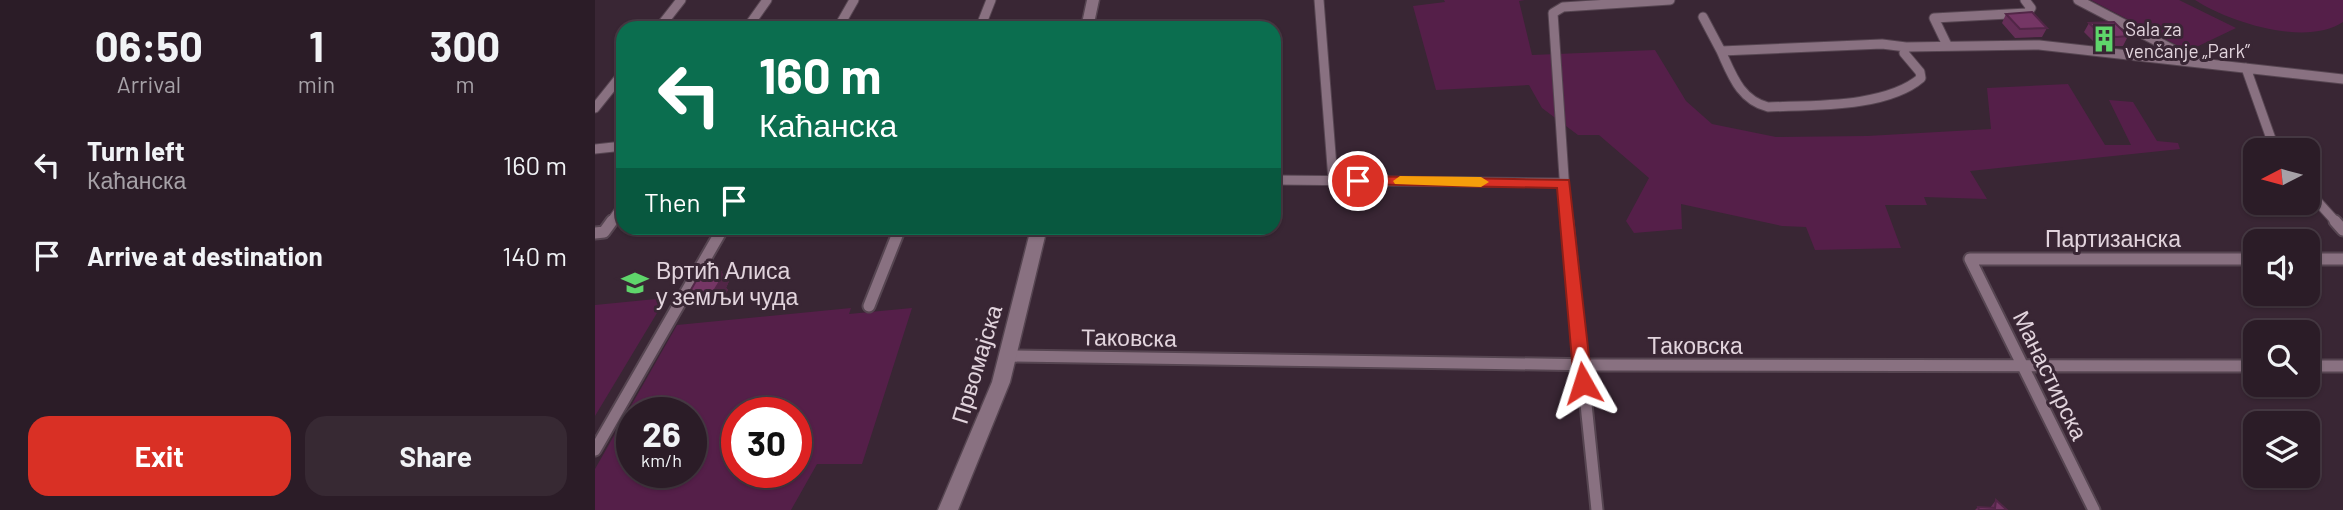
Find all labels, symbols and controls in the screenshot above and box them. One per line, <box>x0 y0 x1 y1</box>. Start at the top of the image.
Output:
place label: Sala za venčanje „Park” <box>2125 17 2251 62</box>
text: 06:50 <box>95 20 203 70</box>
text: 1 <box>309 20 324 70</box>
text: 300 <box>430 20 500 70</box>
building icon: Sala za venčanje „Park” <box>2089 24 2119 54</box>
text: 160 m <box>759 45 881 104</box>
icon: left <box>644 49 735 140</box>
text: Arrival <box>117 70 181 98</box>
text: min <box>298 70 335 98</box>
text: m <box>456 70 475 98</box>
text: Каћанска <box>759 105 897 143</box>
text: Turn left <box>87 135 185 166</box>
north arrow <box>2243 138 2321 215</box>
map controls <box>2243 138 2320 488</box>
icon: left <box>28 146 66 184</box>
text: 160 m <box>503 149 567 180</box>
pin <box>1328 151 1388 211</box>
icon: arrive <box>1339 162 1377 200</box>
text: Каћанска <box>87 166 186 194</box>
icon: arrive <box>715 182 753 220</box>
text: Then <box>644 186 701 217</box>
street label: Партизанска <box>2045 224 2181 252</box>
button: sound <box>2243 229 2320 306</box>
icon: arrive <box>28 237 66 275</box>
text: Arrive at destination <box>87 240 323 271</box>
text: 140 m <box>502 240 567 271</box>
place label: Вртић Алиса у земљи чуда <box>656 256 798 310</box>
school or university icon: Вртић Алиса у земљи чуда <box>620 268 650 298</box>
street label: Првомајска <box>945 301 1007 427</box>
street label: Манастирска <box>2008 306 2094 444</box>
button: search <box>2243 320 2320 397</box>
street label: Таковска <box>1081 322 1177 352</box>
street label: Таковска <box>1647 331 1743 359</box>
position arrow <box>1546 346 1620 420</box>
speed limit sign: 30 <box>721 397 812 488</box>
button: layers <box>2243 411 2320 488</box>
text: 26 <box>642 412 681 454</box>
button: Exit <box>28 416 291 496</box>
button: Share <box>305 416 567 496</box>
text: km/h <box>641 449 682 471</box>

